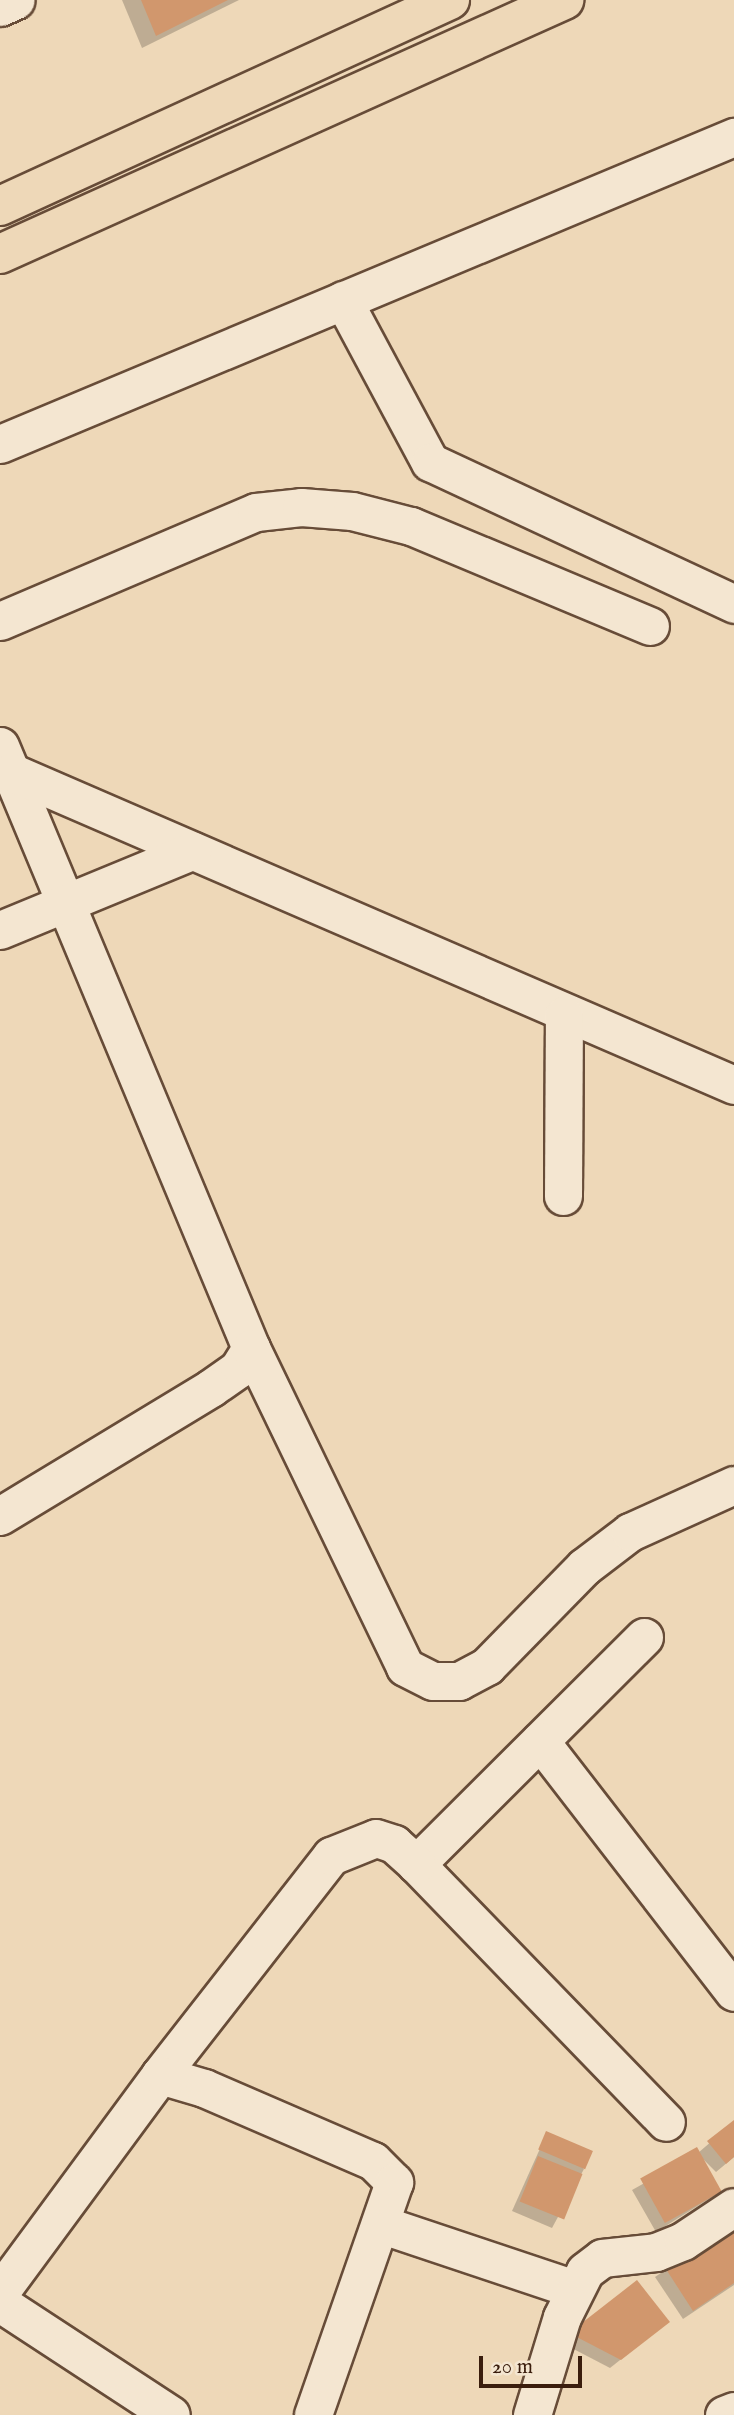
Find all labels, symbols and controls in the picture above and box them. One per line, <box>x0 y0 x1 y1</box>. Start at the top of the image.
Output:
scale bar <box>482 2342 585 2386</box>
text: 20 m <box>492 2354 533 2381</box>

